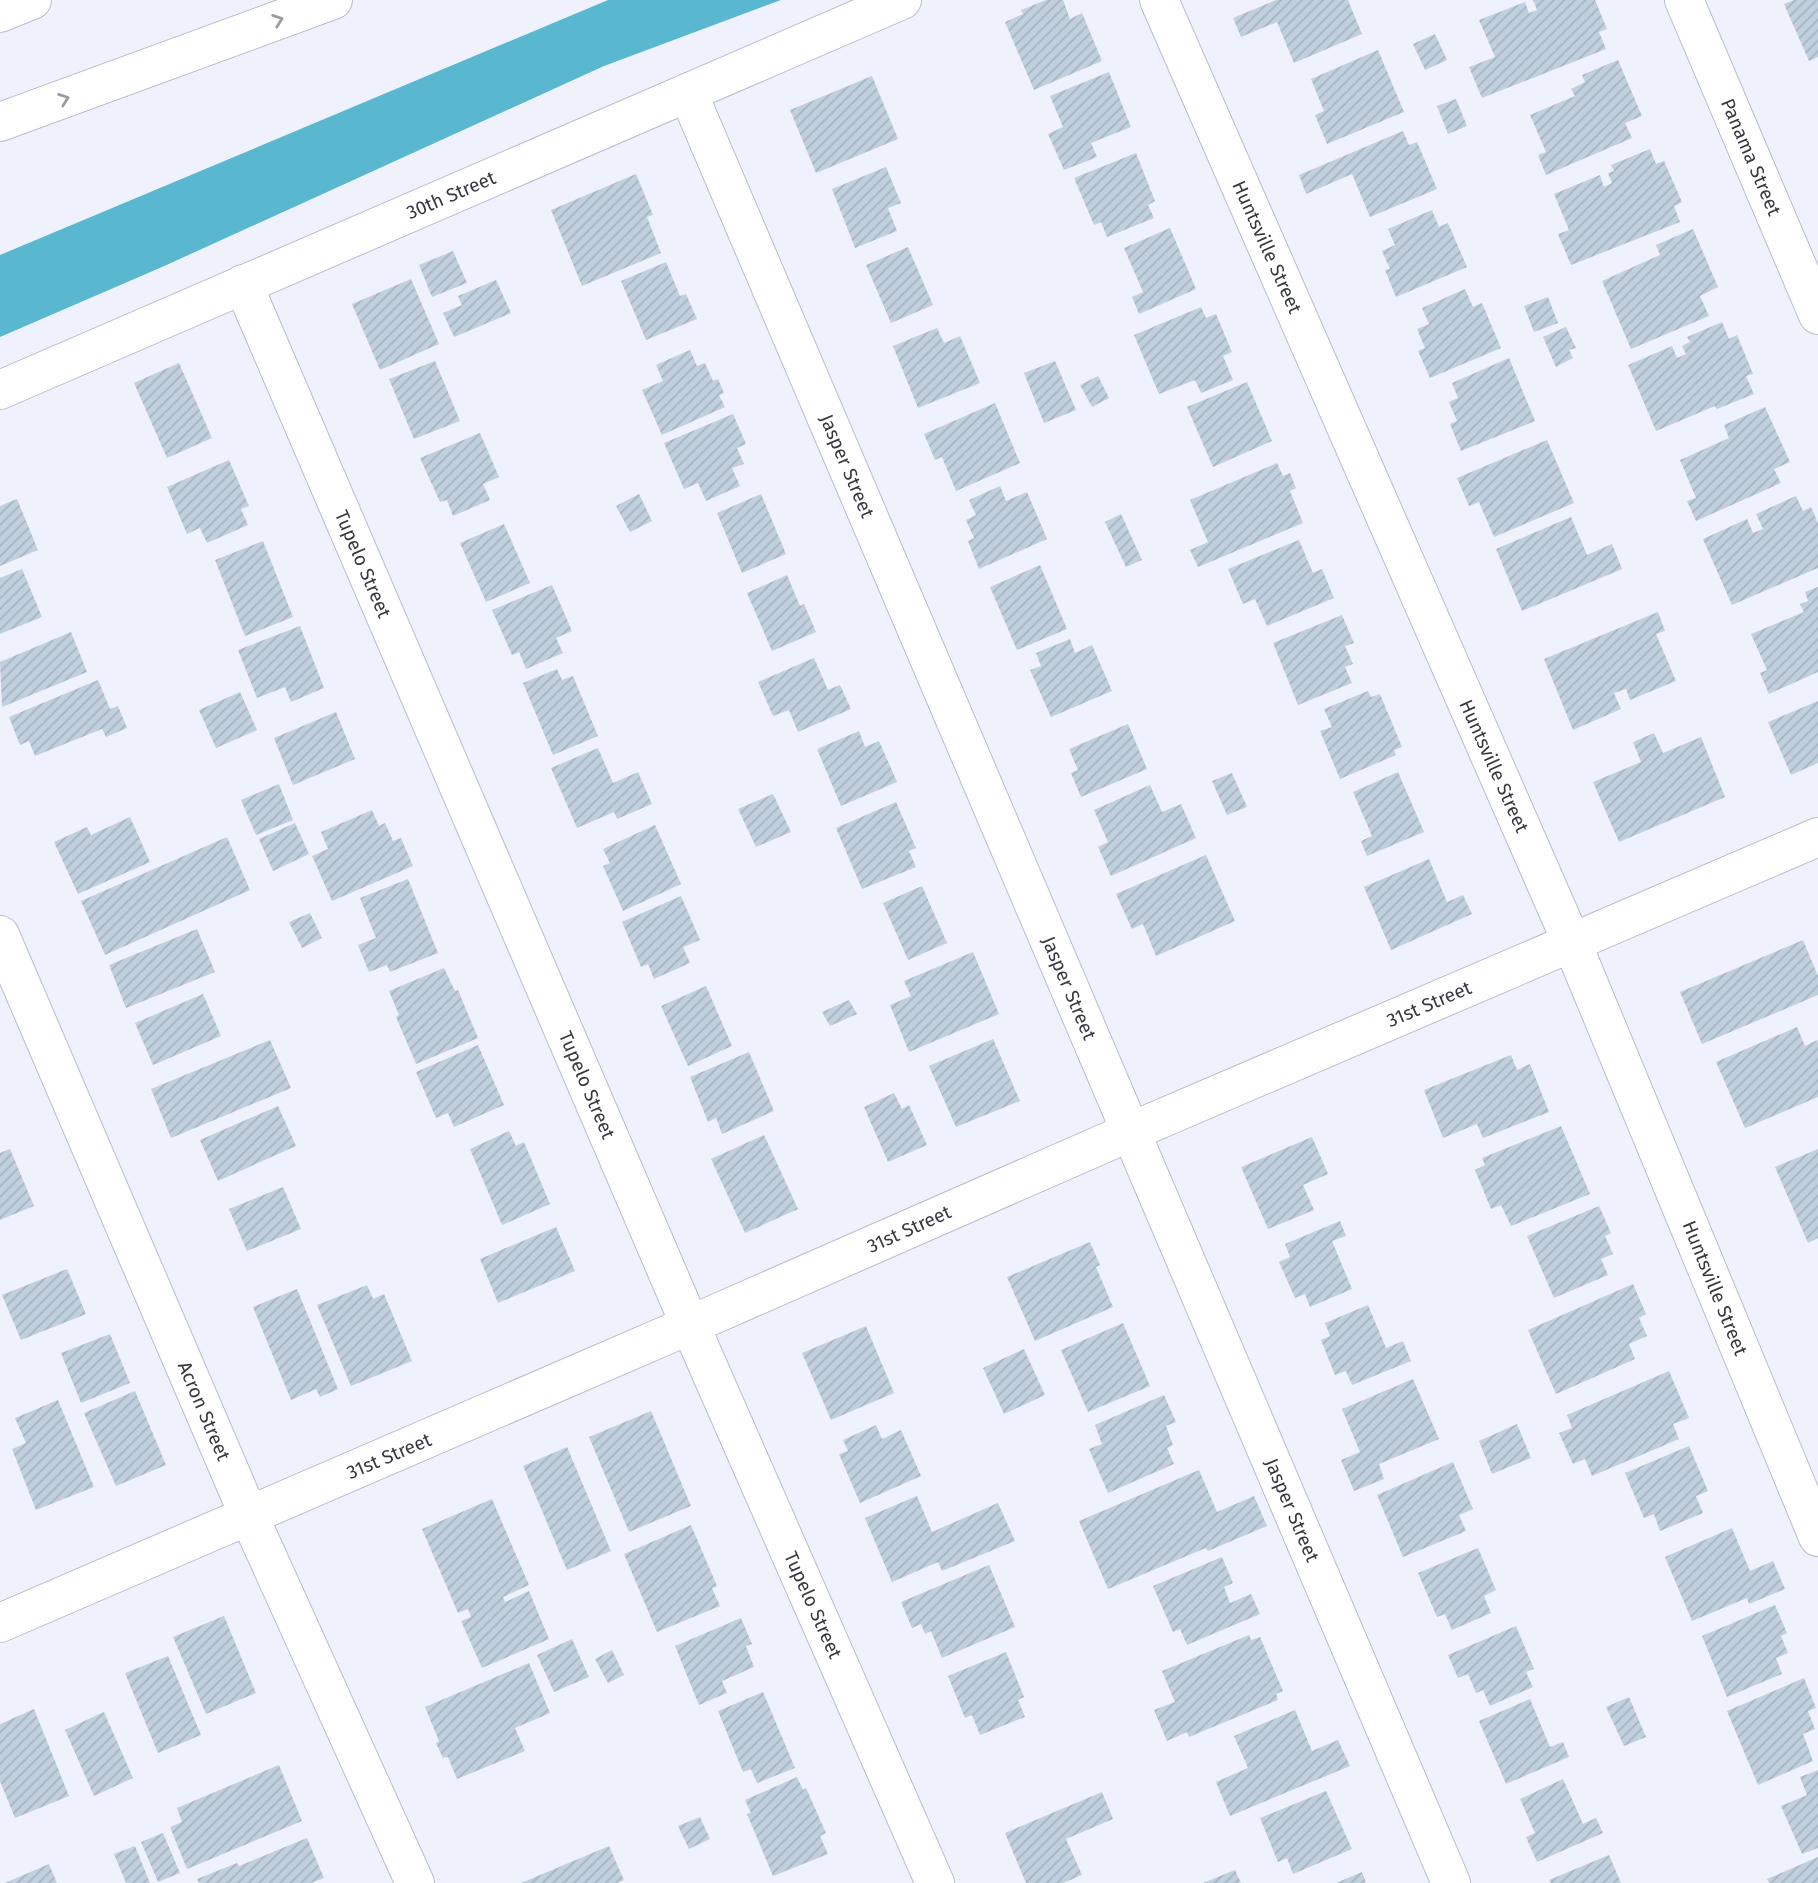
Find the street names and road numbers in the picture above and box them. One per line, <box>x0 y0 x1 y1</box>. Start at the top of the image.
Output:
street label: Panama Street <box>1716 95 1786 219</box>
street label: 30th Street <box>403 166 499 224</box>
street label: Huntsville Street <box>1227 177 1307 317</box>
street label: Jasper Street <box>815 411 879 521</box>
street label: Tupelo Street <box>330 507 396 622</box>
street label: Huntsville Street <box>1454 696 1534 836</box>
street label: Jasper Street <box>1037 933 1101 1043</box>
street label: 31st Street <box>1383 976 1475 1032</box>
street label: Tupelo Street <box>554 1028 620 1143</box>
street label: 31st Street <box>863 1200 955 1258</box>
street label: Huntsville Street <box>1678 1217 1753 1359</box>
street label: Acron Street <box>173 1358 235 1464</box>
street label: 31st Street <box>343 1428 435 1484</box>
street label: Jasper Street <box>1260 1455 1324 1565</box>
street label: Tupelo Street <box>779 1548 847 1662</box>

